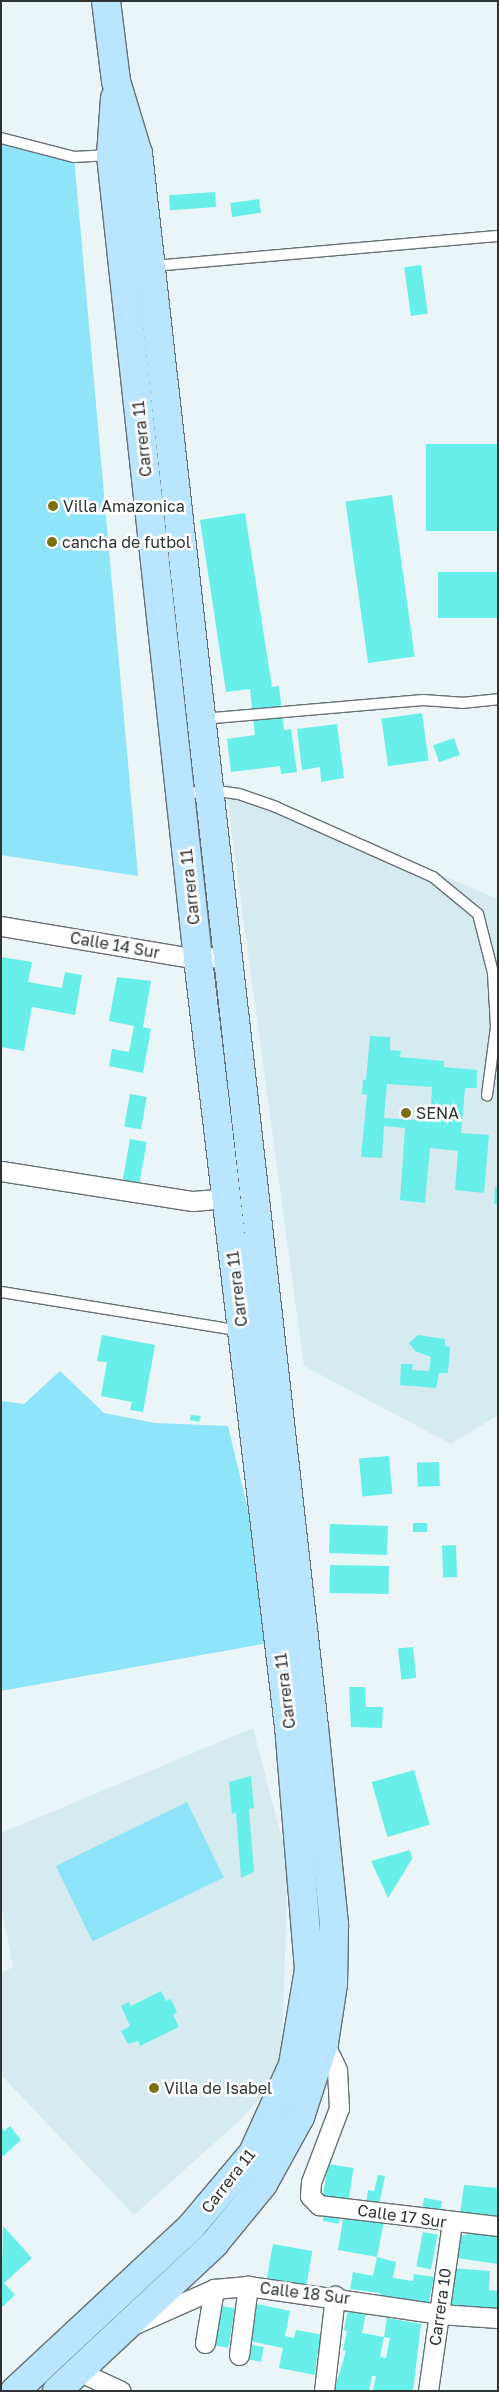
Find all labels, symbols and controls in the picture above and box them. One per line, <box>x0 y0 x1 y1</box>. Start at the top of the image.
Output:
street label: Carrera 11 <box>128 400 156 478</box>
place label: Villa Amazonica <box>63 496 185 516</box>
marker: Villa Amazonica <box>47 500 59 512</box>
place label: cancha de futbol <box>62 532 191 552</box>
marker: cancha de futbol <box>46 536 58 548</box>
street label: Carrera 11 <box>176 848 204 926</box>
street label: Calle 14 Sur <box>69 928 161 962</box>
place label: SENA <box>416 1103 459 1123</box>
marker: SENA <box>400 1107 412 1119</box>
street label: Carrera 11 <box>223 1250 251 1328</box>
street label: Carrera 11 <box>271 1652 299 1730</box>
place label: Villa de Isabel <box>164 2078 272 2098</box>
marker: Villa de Isabel <box>148 2082 160 2094</box>
street label: Carrera 11 <box>197 2145 259 2217</box>
street label: Calle 17 Sur <box>356 2200 448 2232</box>
street label: Carrera 10 <box>425 2267 455 2347</box>
street label: Calle 18 Sur <box>259 2278 351 2308</box>

